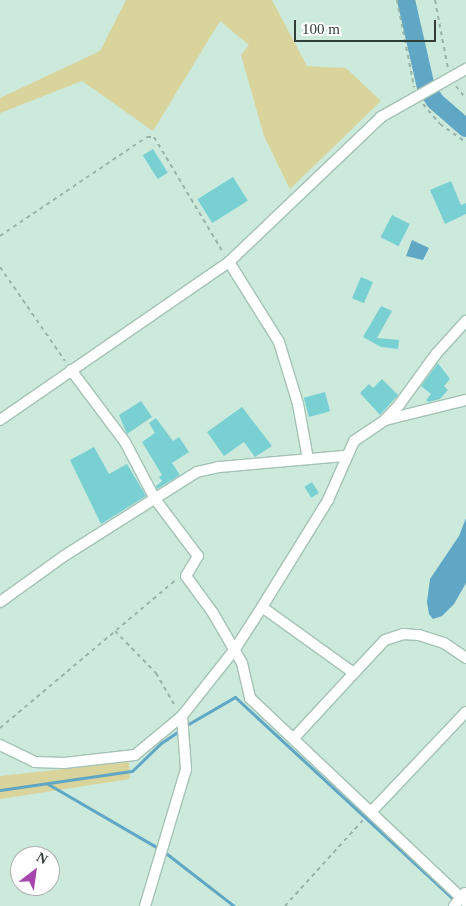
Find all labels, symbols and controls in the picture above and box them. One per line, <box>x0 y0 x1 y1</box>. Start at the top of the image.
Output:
scale bar <box>296 10 438 42</box>
text: 100 m <box>302 21 340 37</box>
north arrow <box>10 846 60 896</box>
text: N <box>34 849 50 867</box>

